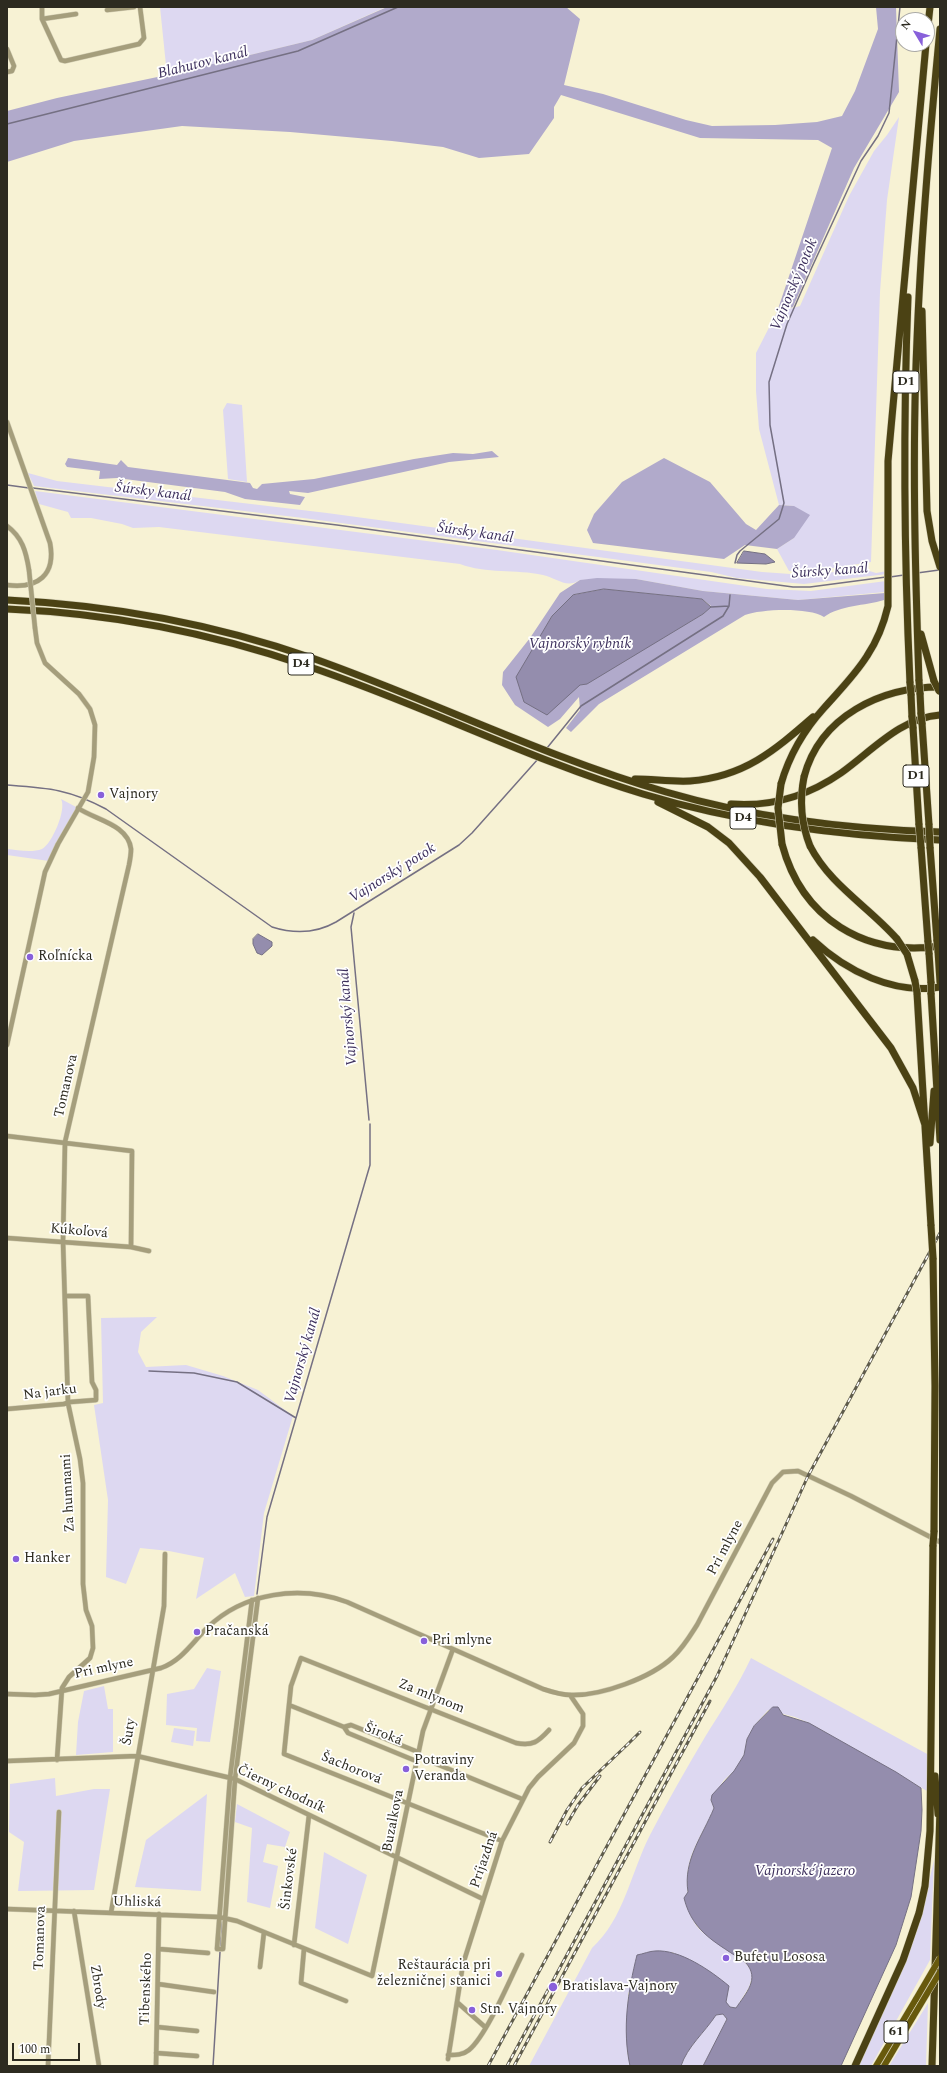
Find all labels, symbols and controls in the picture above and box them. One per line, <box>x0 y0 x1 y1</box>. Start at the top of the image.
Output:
north arrow <box>895 12 935 52</box>
text: N <box>896 16 915 34</box>
water label: Blahutov kanál <box>156 44 250 84</box>
water label: Vajnorský potok <box>767 236 823 334</box>
road number: D1 <box>893 371 919 393</box>
water label: Šúrsky kanál <box>114 479 192 507</box>
water label: Šúrsky kanál <box>436 520 514 548</box>
water label: Šúrsky kanál <box>791 560 869 584</box>
water label: Vajnorský rybník <box>529 636 631 654</box>
road number: D4 <box>288 653 314 675</box>
road number: D1 <box>903 765 929 787</box>
place label: Vajnory <box>109 787 158 803</box>
marker: Vajnory <box>96 790 106 800</box>
road number: D4 <box>730 807 756 829</box>
water label: Vajnorský potok <box>346 840 440 908</box>
place label: Roľnícka <box>38 949 93 965</box>
marker: Roľnícka <box>25 952 35 962</box>
water label: Vajnorský kanál <box>336 967 362 1067</box>
street label: Tomanova <box>52 1053 82 1119</box>
street label: Kúkoľová <box>49 1221 109 1243</box>
water label: Vajnorský kanál <box>282 1306 326 1406</box>
street label: Na jarku <box>22 1381 78 1405</box>
street label: Za humnami <box>59 1453 79 1533</box>
street label: Pri mlyne <box>704 1518 748 1578</box>
place label: Hanker <box>24 1551 70 1567</box>
marker: Hanker <box>11 1554 21 1564</box>
place label: Pračanská <box>205 1624 269 1640</box>
marker: Pračanská <box>192 1627 202 1637</box>
place label: Pri mlyne <box>432 1633 492 1649</box>
marker: Pri mlyne <box>419 1636 429 1646</box>
street label: Pri mlyne <box>73 1655 135 1683</box>
street label: Za mlynom <box>395 1676 467 1718</box>
street label: Šuty <box>119 1717 141 1747</box>
street label: Široká <box>362 1720 404 1750</box>
street label: Šachorová <box>318 1749 384 1789</box>
place label: Potraviny Veranda <box>414 1753 474 1786</box>
street label: Čierny chodník <box>234 1762 328 1818</box>
marker: Potraviny Veranda <box>401 1764 411 1774</box>
street label: Buzalkova <box>380 1788 408 1854</box>
street label: Príjazdná <box>467 1829 503 1891</box>
street label: Šinkovské <box>278 1847 302 1911</box>
water label: Vajnorské jazero <box>755 1863 855 1881</box>
street label: Uhliská <box>113 1894 161 1912</box>
street label: Tomanova <box>31 1906 51 1970</box>
place label: Bufet u Lososa <box>734 1950 825 1966</box>
street label: Tibenského <box>137 1952 157 2026</box>
marker: Bufet u Lososa <box>721 1953 731 1963</box>
place label: Reštaurácia pri železničnej stanici <box>377 1958 491 1990</box>
street label: Zbrody <box>85 1964 109 2010</box>
marker: Reštaurácia pri železničnej stanici <box>494 1969 504 1979</box>
place label: Bratislava-Vajnory <box>562 1979 677 1995</box>
marker: Bratislava-Vajnory <box>547 1981 559 1993</box>
place label: Stn. Vajnory <box>480 2002 557 2018</box>
marker: Stn. Vajnory <box>467 2005 477 2015</box>
road number: 61 <box>884 2021 908 2043</box>
scale bar <box>14 2035 82 2061</box>
text: 100 m <box>19 2040 50 2059</box>

